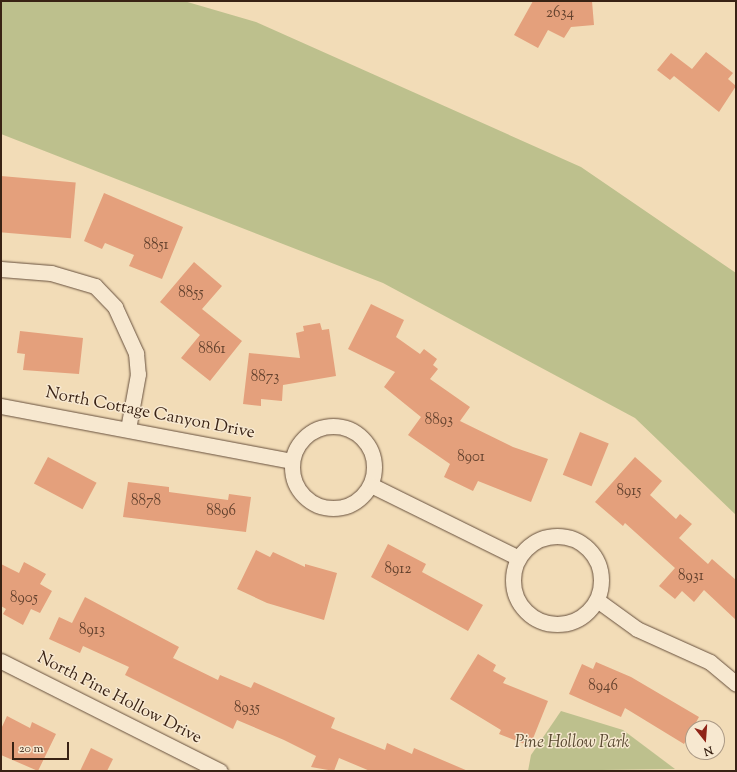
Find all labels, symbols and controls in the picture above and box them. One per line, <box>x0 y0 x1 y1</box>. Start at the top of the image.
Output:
house number: 2634 <box>546 5 574 23</box>
house number: 8851 <box>143 237 169 255</box>
house number: 8855 <box>178 285 204 303</box>
house number: 8861 <box>198 341 226 359</box>
house number: 8873 <box>251 369 279 387</box>
street label: North Cottage Canyon Drive <box>44 384 256 444</box>
house number: 8893 <box>425 412 453 430</box>
house number: 8901 <box>457 449 485 467</box>
house number: 8915 <box>616 483 642 501</box>
house number: 8878 <box>131 493 161 511</box>
house number: 8896 <box>206 503 236 521</box>
house number: 8912 <box>385 561 411 579</box>
house number: 8931 <box>678 568 704 586</box>
house number: 8905 <box>10 590 38 608</box>
house number: 8913 <box>79 622 105 640</box>
street label: North Pine Hollow Drive <box>33 649 205 749</box>
house number: 8946 <box>588 678 618 696</box>
house number: 8935 <box>234 700 260 718</box>
north arrow <box>685 720 725 760</box>
scale bar <box>14 734 71 760</box>
park label: Pine Hollow Park <box>515 734 629 754</box>
text: 20 m <box>19 740 43 758</box>
text: N <box>702 742 715 759</box>

